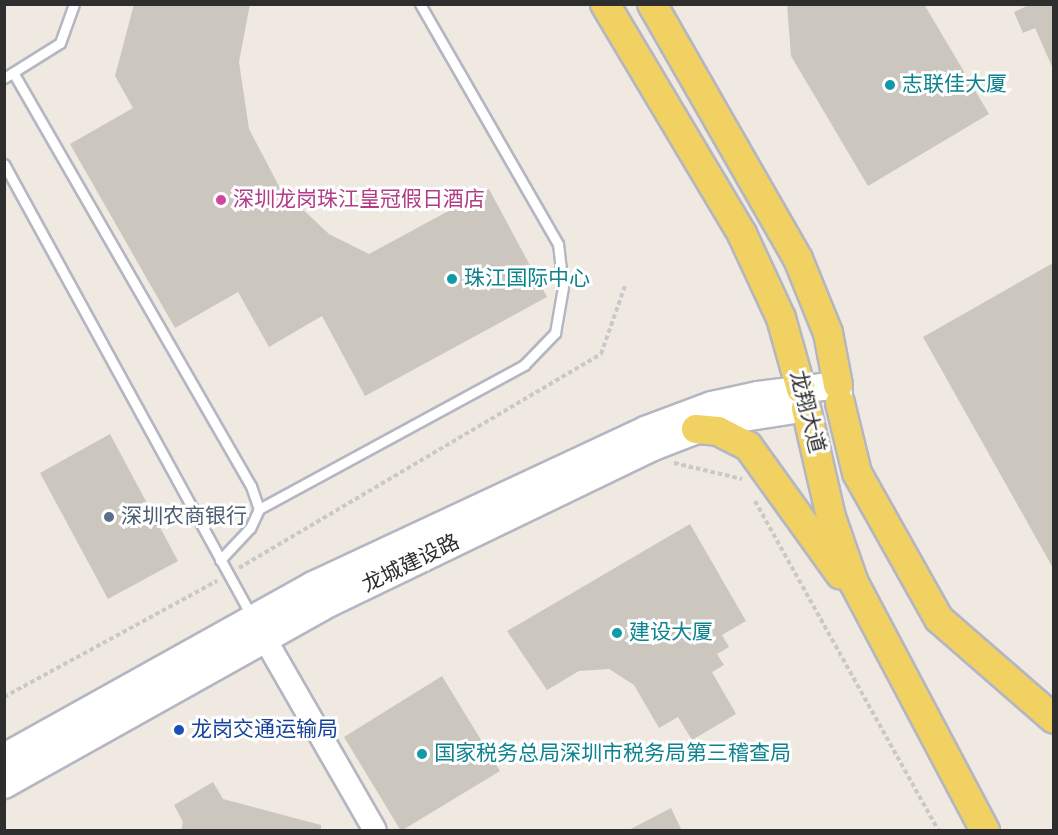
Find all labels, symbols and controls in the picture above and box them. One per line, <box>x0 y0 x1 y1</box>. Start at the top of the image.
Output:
place label: 志联佳大厦 <box>902 72 1007 98</box>
marker: 志联佳大厦 <box>883 78 897 92</box>
place label: 深圳龙岗珠江皇冠假日酒店 <box>233 187 485 213</box>
marker: 深圳龙岗珠江皇冠假日酒店 <box>214 193 228 207</box>
place label: 珠江国际中心 <box>464 266 590 292</box>
marker: 珠江国际中心 <box>445 272 459 286</box>
street label: 龙翔大道 <box>785 368 829 456</box>
place label: 深圳农商银行 <box>121 504 247 530</box>
marker: 深圳农商银行 <box>102 510 116 524</box>
street label: 龙城建设路 <box>358 530 464 598</box>
place label: 建设大厦 <box>629 620 713 646</box>
marker: 建设大厦 <box>610 626 624 640</box>
place label: 龙岗交通运输局 <box>191 717 338 743</box>
marker: 龙岗交通运输局 <box>172 723 186 737</box>
place label: 国家税务总局深圳市税务局第三稽查局 <box>434 741 791 767</box>
marker: 国家税务总局深圳市税务局第三稽查局 <box>415 747 429 761</box>

